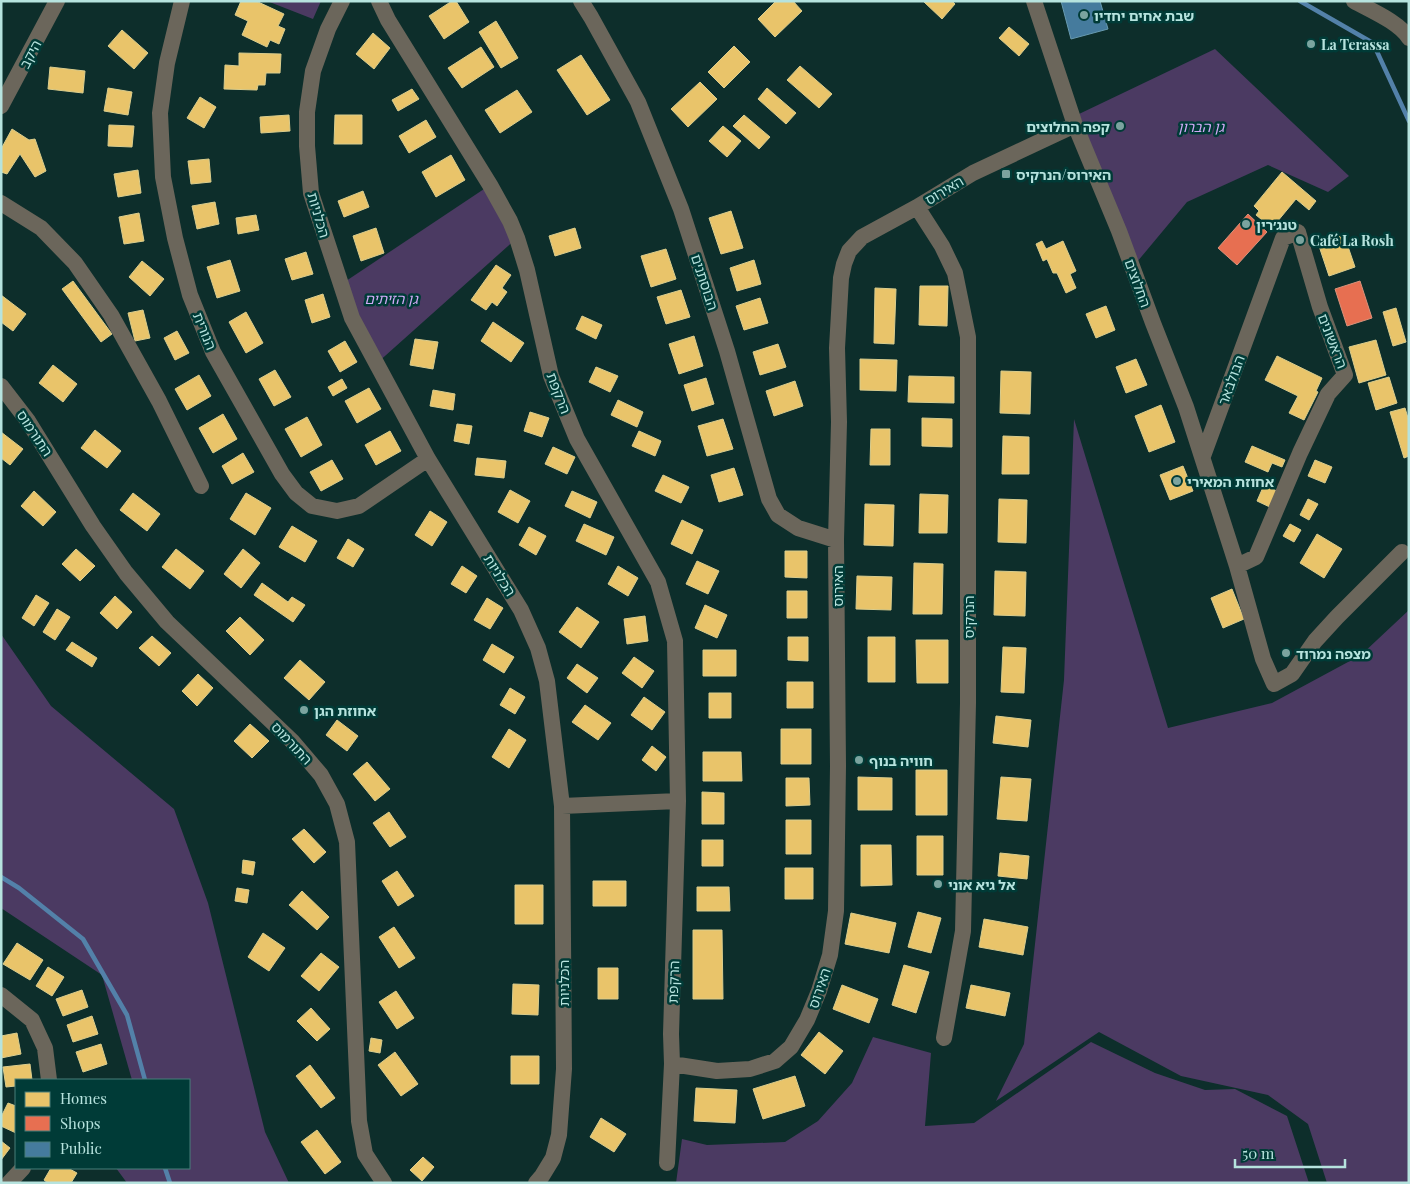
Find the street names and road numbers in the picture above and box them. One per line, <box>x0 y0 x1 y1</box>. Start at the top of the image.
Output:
street label: היקב <box>15 36 45 72</box>
street label: האירוס <box>921 171 967 209</box>
street label: הכלניות <box>303 190 335 240</box>
street label: הבוסתנים <box>687 252 723 312</box>
street label: החלוצים <box>1120 256 1156 310</box>
street label: הנורית <box>189 309 221 353</box>
street label: הראשונים <box>1314 311 1352 371</box>
street label: הבולבאר <box>1213 352 1249 408</box>
street label: הרקפת <box>542 370 576 416</box>
street label: התורמוס <box>13 406 57 460</box>
street label: הכלניות <box>480 550 520 600</box>
street label: האירוס <box>828 565 847 607</box>
street label: הנרקיס <box>959 595 978 639</box>
street label: התורמוס <box>267 718 317 768</box>
street label: הכלניות <box>554 960 573 1006</box>
street label: הרקפת <box>663 960 683 1004</box>
street label: האירוס <box>803 965 835 1011</box>

